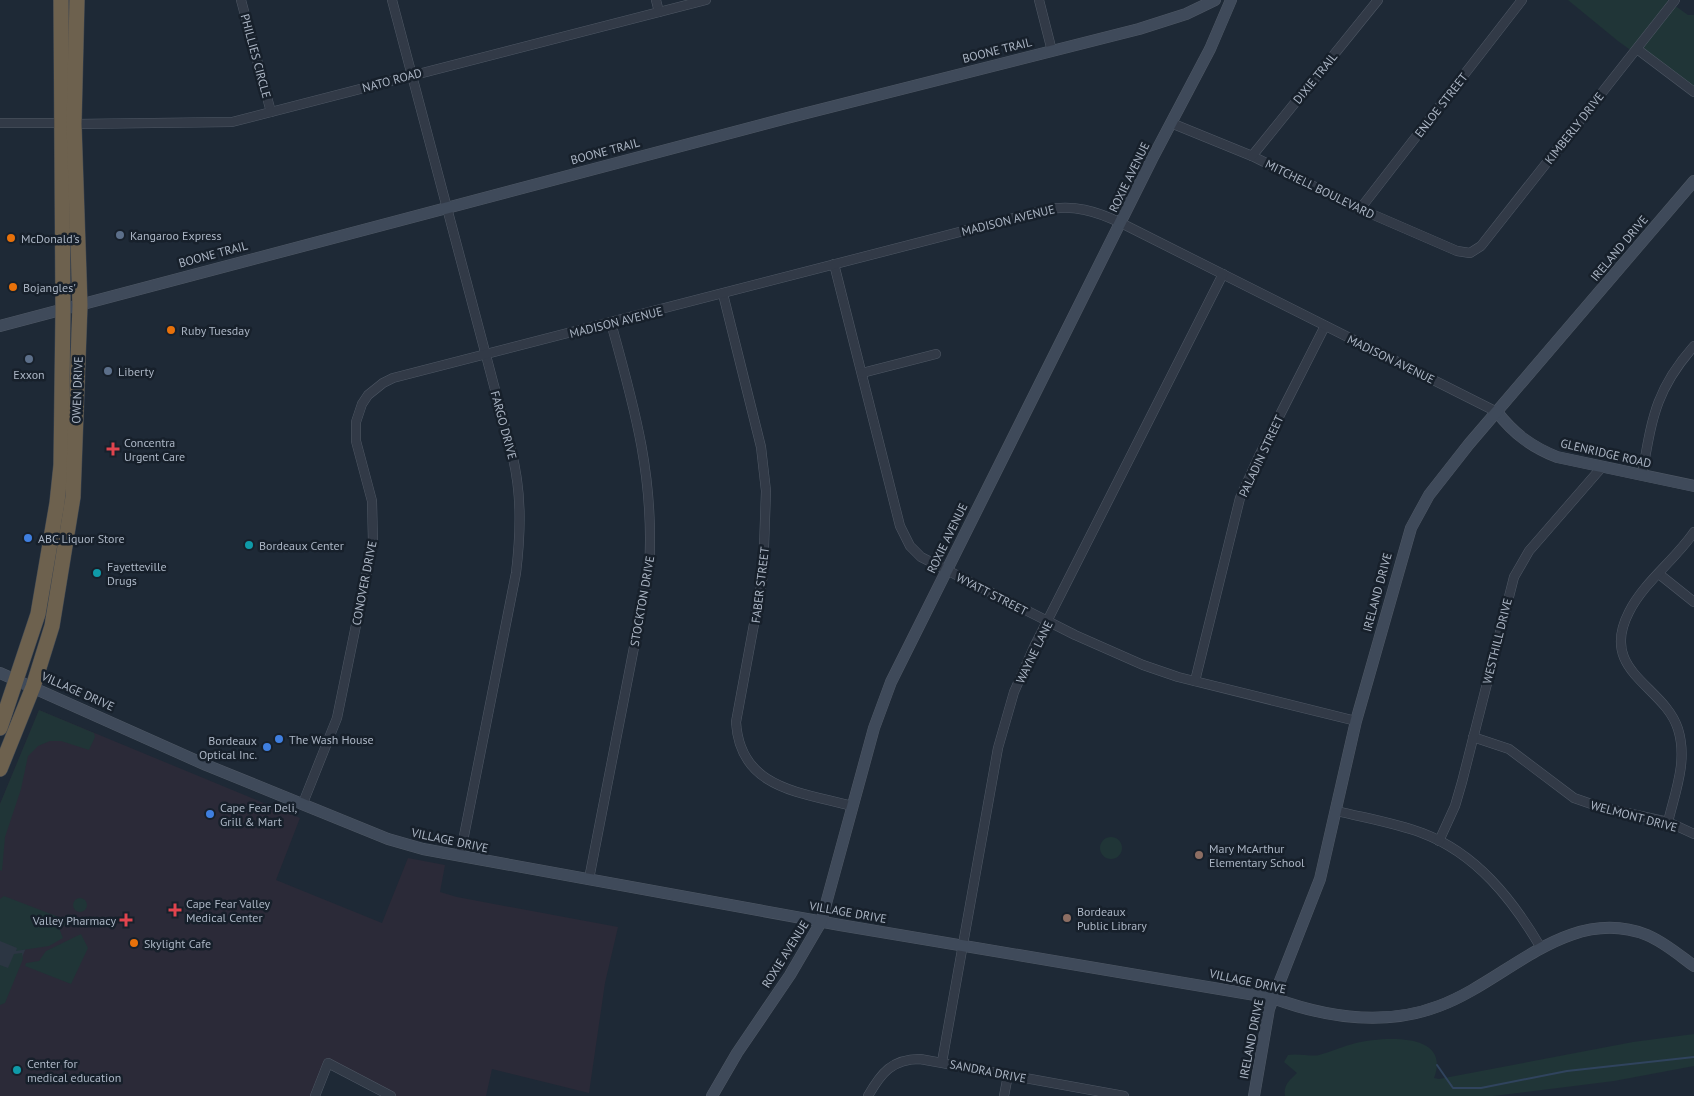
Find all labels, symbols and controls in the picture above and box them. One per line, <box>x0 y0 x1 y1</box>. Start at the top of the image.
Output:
street label: PHILLIES CIRCLE <box>238 12 274 100</box>
street label: BOONE TRAIL <box>961 34 1033 66</box>
street label: DIXIE TRAIL <box>1290 49 1340 107</box>
street label: NATO ROAD <box>361 65 424 95</box>
street label: ENLOE STREET <box>1411 70 1471 140</box>
street label: KIMBERLY DRIVE <box>1541 89 1607 167</box>
street label: BOONE TRAIL <box>569 135 641 167</box>
street label: ROXIE AVENUE <box>1106 139 1152 215</box>
street label: MITCHELL BOULEVARD <box>1263 156 1377 222</box>
street label: MADISON AVENUE <box>960 201 1056 239</box>
street label: IRELAND DRIVE <box>1587 212 1651 284</box>
place label: Kangaroo Express <box>130 228 221 243</box>
marker: Kangaroo Express <box>114 229 126 241</box>
place label: McDonald's <box>21 231 80 246</box>
marker: McDonald's <box>5 232 17 244</box>
street label: BOONE TRAIL <box>177 238 249 270</box>
place label: Bojangles' <box>23 280 76 295</box>
marker: Bojangles' <box>7 281 19 293</box>
street label: MADISON AVENUE <box>568 303 664 341</box>
place label: Ruby Tuesday <box>181 323 250 338</box>
marker: Ruby Tuesday <box>165 324 177 336</box>
street label: MADISON AVENUE <box>1345 331 1437 387</box>
marker: Exxon <box>23 353 35 365</box>
street label: OWEN DRIVE <box>68 356 86 424</box>
place label: Liberty <box>118 364 155 379</box>
marker: Liberty <box>102 365 114 377</box>
place label: Exxon <box>13 367 45 382</box>
street label: FARGO DRIVE <box>488 389 520 461</box>
street label: PALADIN STREET <box>1235 412 1287 499</box>
place label: Concentra Urgent Care <box>124 435 185 464</box>
street label: GLENRIDGE ROAD <box>1559 435 1653 471</box>
marker: Concentra Urgent Care <box>106 442 120 456</box>
street label: ROXIE AVENUE <box>924 500 970 576</box>
place label: ABC Liquor Store <box>38 531 125 546</box>
marker: ABC Liquor Store <box>22 532 34 544</box>
place label: Bordeaux Center <box>259 538 344 553</box>
marker: Bordeaux Center <box>243 539 255 551</box>
street label: CONOVER DRIVE <box>348 539 380 627</box>
street label: FABER STREET <box>748 546 772 624</box>
street label: IRELAND DRIVE <box>1359 551 1395 633</box>
street label: STOCKTON DRIVE <box>627 555 657 647</box>
place label: Fayetteville Drugs <box>107 559 167 588</box>
marker: Fayetteville Drugs <box>91 567 103 579</box>
street label: WYATT STREET <box>954 570 1030 619</box>
street label: WESTHILL DRIVE <box>1479 597 1515 685</box>
street label: WAYNE LANE <box>1012 618 1056 686</box>
street label: VILLAGE DRIVE <box>38 668 117 714</box>
place label: The Wash House <box>289 732 374 747</box>
place label: Bordeaux Optical Inc. <box>199 733 257 762</box>
marker: The Wash House <box>273 733 285 745</box>
marker: Bordeaux Optical Inc. <box>261 741 273 753</box>
street label: WELMONT DRIVE <box>1589 797 1679 835</box>
place label: Cape Fear Deli, Grill & Mart <box>220 800 298 829</box>
marker: Cape Fear Deli, Grill & Mart <box>204 808 216 820</box>
street label: VILLAGE DRIVE <box>409 824 490 855</box>
place label: Mary McArthur Elementary School <box>1209 841 1305 870</box>
marker: Mary McArthur Elementary School <box>1193 849 1205 861</box>
place label: Cape Fear Valley Medical Center <box>186 896 271 925</box>
street label: VILLAGE DRIVE <box>807 898 888 926</box>
marker: Cape Fear Valley Medical Center <box>168 903 182 917</box>
place label: Bordeaux Public Library <box>1077 904 1147 933</box>
marker: Bordeaux Public Library <box>1061 912 1073 924</box>
place label: Valley Pharmacy <box>32 913 116 928</box>
marker: Valley Pharmacy <box>120 914 132 926</box>
street label: ROXIE AVENUE <box>758 918 812 990</box>
place label: Skylight Cafe <box>144 936 211 951</box>
marker: Skylight Cafe <box>128 937 140 949</box>
street label: VILLAGE DRIVE <box>1207 965 1288 996</box>
street label: IRELAND DRIVE <box>1236 998 1266 1080</box>
place label: Center for medical education <box>27 1056 121 1085</box>
street label: SANDRA DRIVE <box>948 1056 1028 1086</box>
marker: Center for medical education <box>11 1064 23 1076</box>

